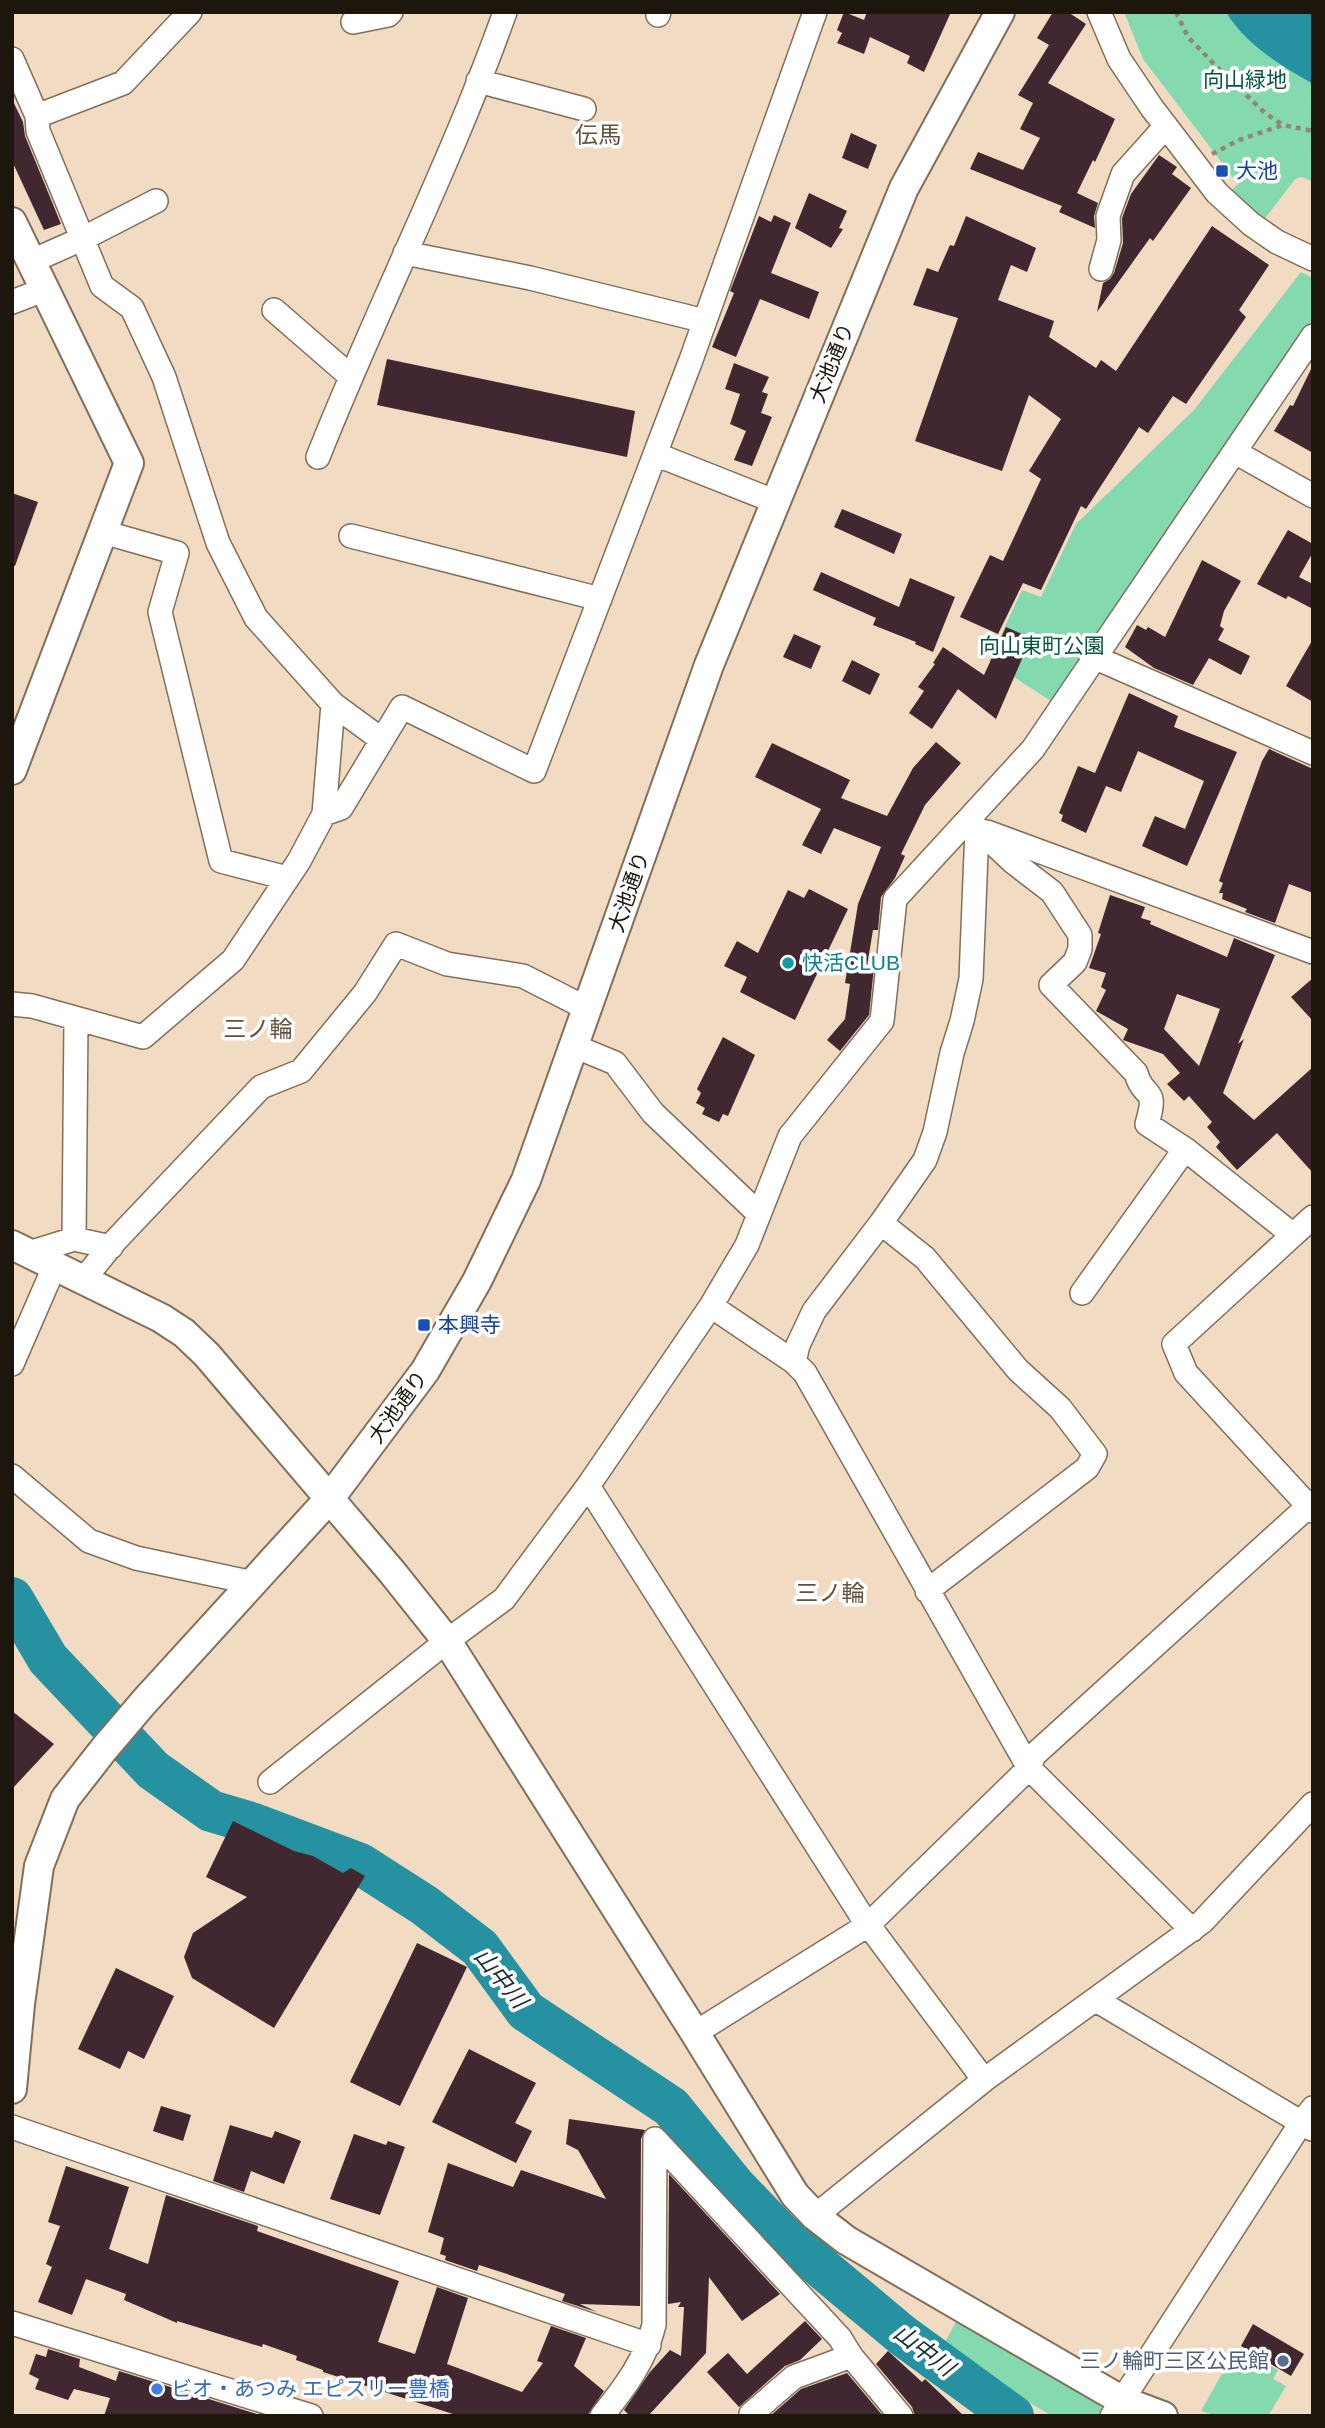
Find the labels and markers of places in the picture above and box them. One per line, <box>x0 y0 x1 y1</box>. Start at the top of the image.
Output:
place label: 大池 <box>1236 159 1278 182</box>
marker: 大池 <box>1214 163 1230 179</box>
place label: 快活CLUB <box>802 951 900 974</box>
marker: 快活CLUB <box>780 955 796 971</box>
place label: 本興寺 <box>438 1313 501 1336</box>
marker: 本興寺 <box>416 1317 432 1333</box>
place label: 三ノ輪町三区公民館 <box>1080 2349 1269 2372</box>
marker: 三ノ輪町三区公民館 <box>1275 2353 1291 2369</box>
place label: ビオ・あつみ エピスリー豊橋 <box>171 2377 450 2400</box>
marker: ビオ・あつみ エピスリー豊橋 <box>149 2381 165 2397</box>

